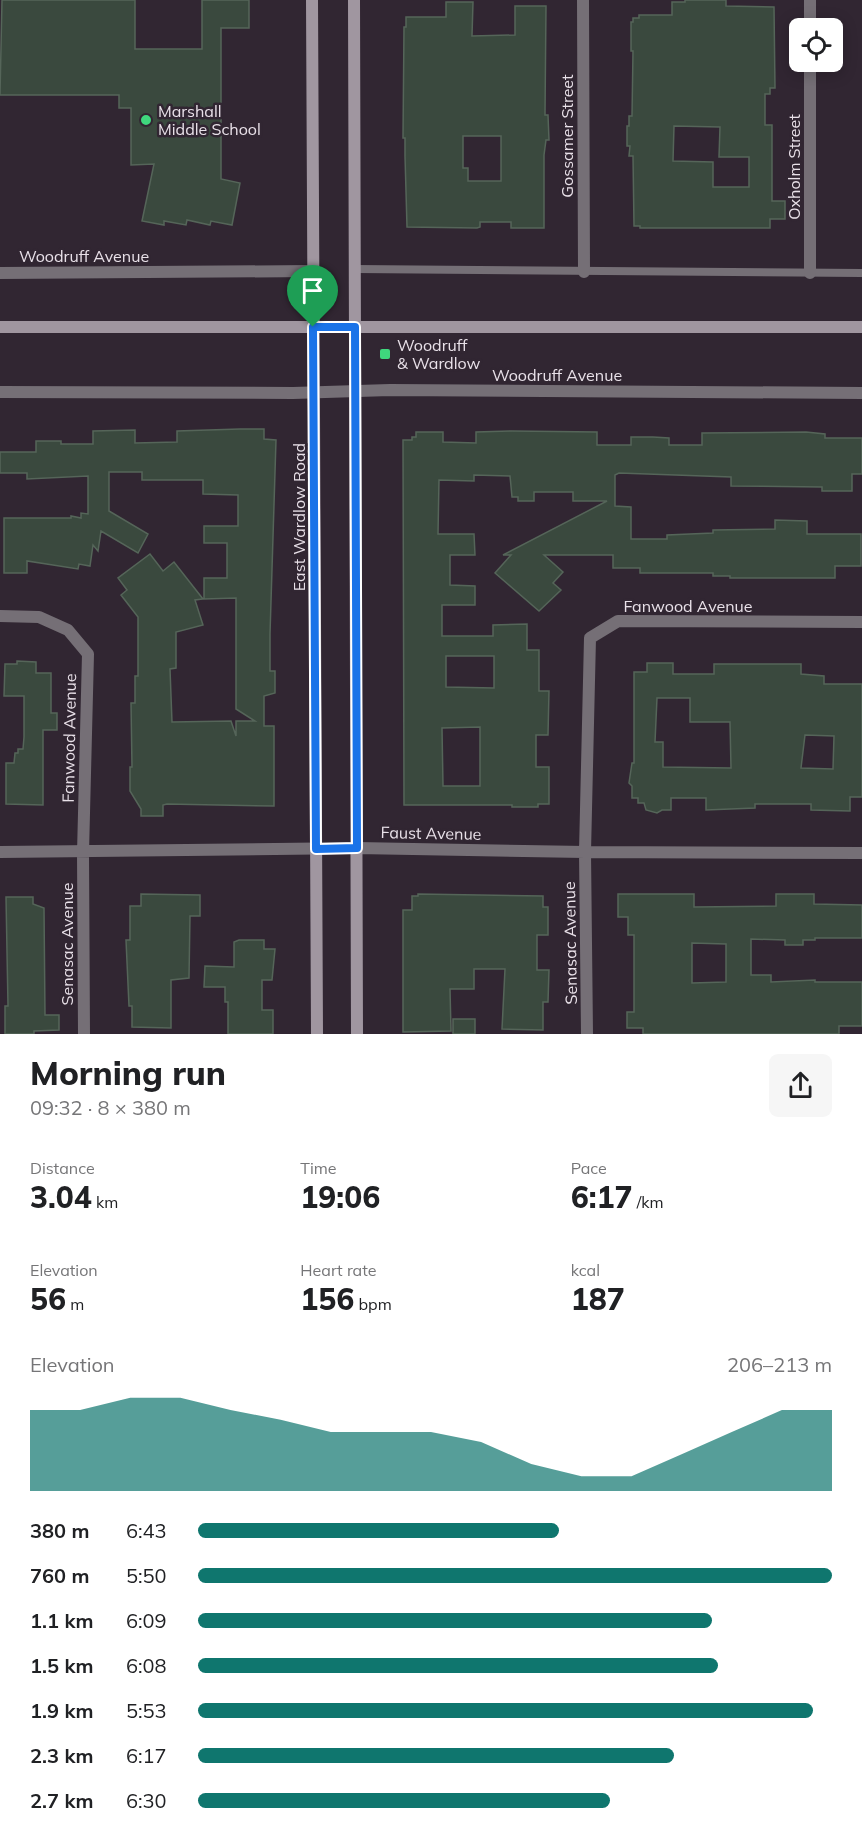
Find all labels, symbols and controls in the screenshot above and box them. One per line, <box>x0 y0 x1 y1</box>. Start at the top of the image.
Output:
map controls <box>789 18 843 72</box>
button: locate <box>789 18 843 72</box>
street label: Gossamer Street <box>557 74 577 198</box>
place label: Marshall Middle School <box>158 101 261 139</box>
marker: Marshall Middle School <box>139 113 153 127</box>
street label: Oxholm Street <box>784 114 804 220</box>
street label: Woodruff Avenue <box>19 246 149 266</box>
pin <box>287 265 338 327</box>
icon: arrive <box>296 274 329 307</box>
place label: Woodruff & Wardlow <box>397 335 481 373</box>
marker: Woodruff & Wardlow <box>378 347 392 361</box>
street label: Woodruff Avenue <box>492 365 622 385</box>
street label: East Wardlow Road <box>289 443 309 591</box>
street label: Fanwood Avenue <box>623 596 753 616</box>
street label: Fanwood Avenue <box>58 673 80 803</box>
street label: Faust Avenue <box>380 822 482 844</box>
street label: Senasac Avenue <box>559 881 581 1005</box>
street label: Senasac Avenue <box>57 882 77 1006</box>
text: Morning run <box>30 1052 226 1093</box>
button: share <box>769 1054 832 1117</box>
text: 09:32 · 8 × 380 m <box>30 1095 191 1120</box>
text: Distance <box>30 1158 95 1178</box>
text: Time <box>300 1158 337 1178</box>
text: Pace <box>571 1158 607 1178</box>
text: 3.04 <box>30 1178 92 1216</box>
text: 19:06 <box>300 1178 380 1216</box>
text: 6:17 <box>571 1178 632 1216</box>
text: km <box>92 1192 118 1212</box>
text: /km <box>632 1192 663 1212</box>
text: Elevation <box>30 1260 98 1280</box>
text: Heart rate <box>300 1260 376 1280</box>
text: kcal <box>571 1260 600 1280</box>
text: 56 <box>30 1280 66 1318</box>
text: 156 <box>300 1280 354 1318</box>
text: 187 <box>571 1280 625 1318</box>
text: m <box>66 1294 84 1314</box>
text: bpm <box>354 1294 392 1314</box>
text: Elevation <box>30 1352 115 1377</box>
text: 206–213 m <box>727 1352 832 1377</box>
text: 380 m <box>30 1518 89 1543</box>
text: 6:43 <box>126 1518 167 1543</box>
text: 760 m <box>30 1563 89 1588</box>
text: 5:50 <box>126 1563 167 1588</box>
text: 1.1 km <box>30 1608 93 1633</box>
text: 6:09 <box>126 1608 167 1633</box>
text: 1.5 km <box>30 1653 93 1678</box>
text: 6:08 <box>126 1653 167 1678</box>
text: 1.9 km <box>30 1698 93 1723</box>
text: 5:53 <box>126 1698 167 1723</box>
text: 2.3 km <box>30 1743 93 1768</box>
text: 6:17 <box>126 1743 167 1768</box>
text: 2.7 km <box>30 1788 93 1813</box>
text: 6:30 <box>126 1788 167 1813</box>

